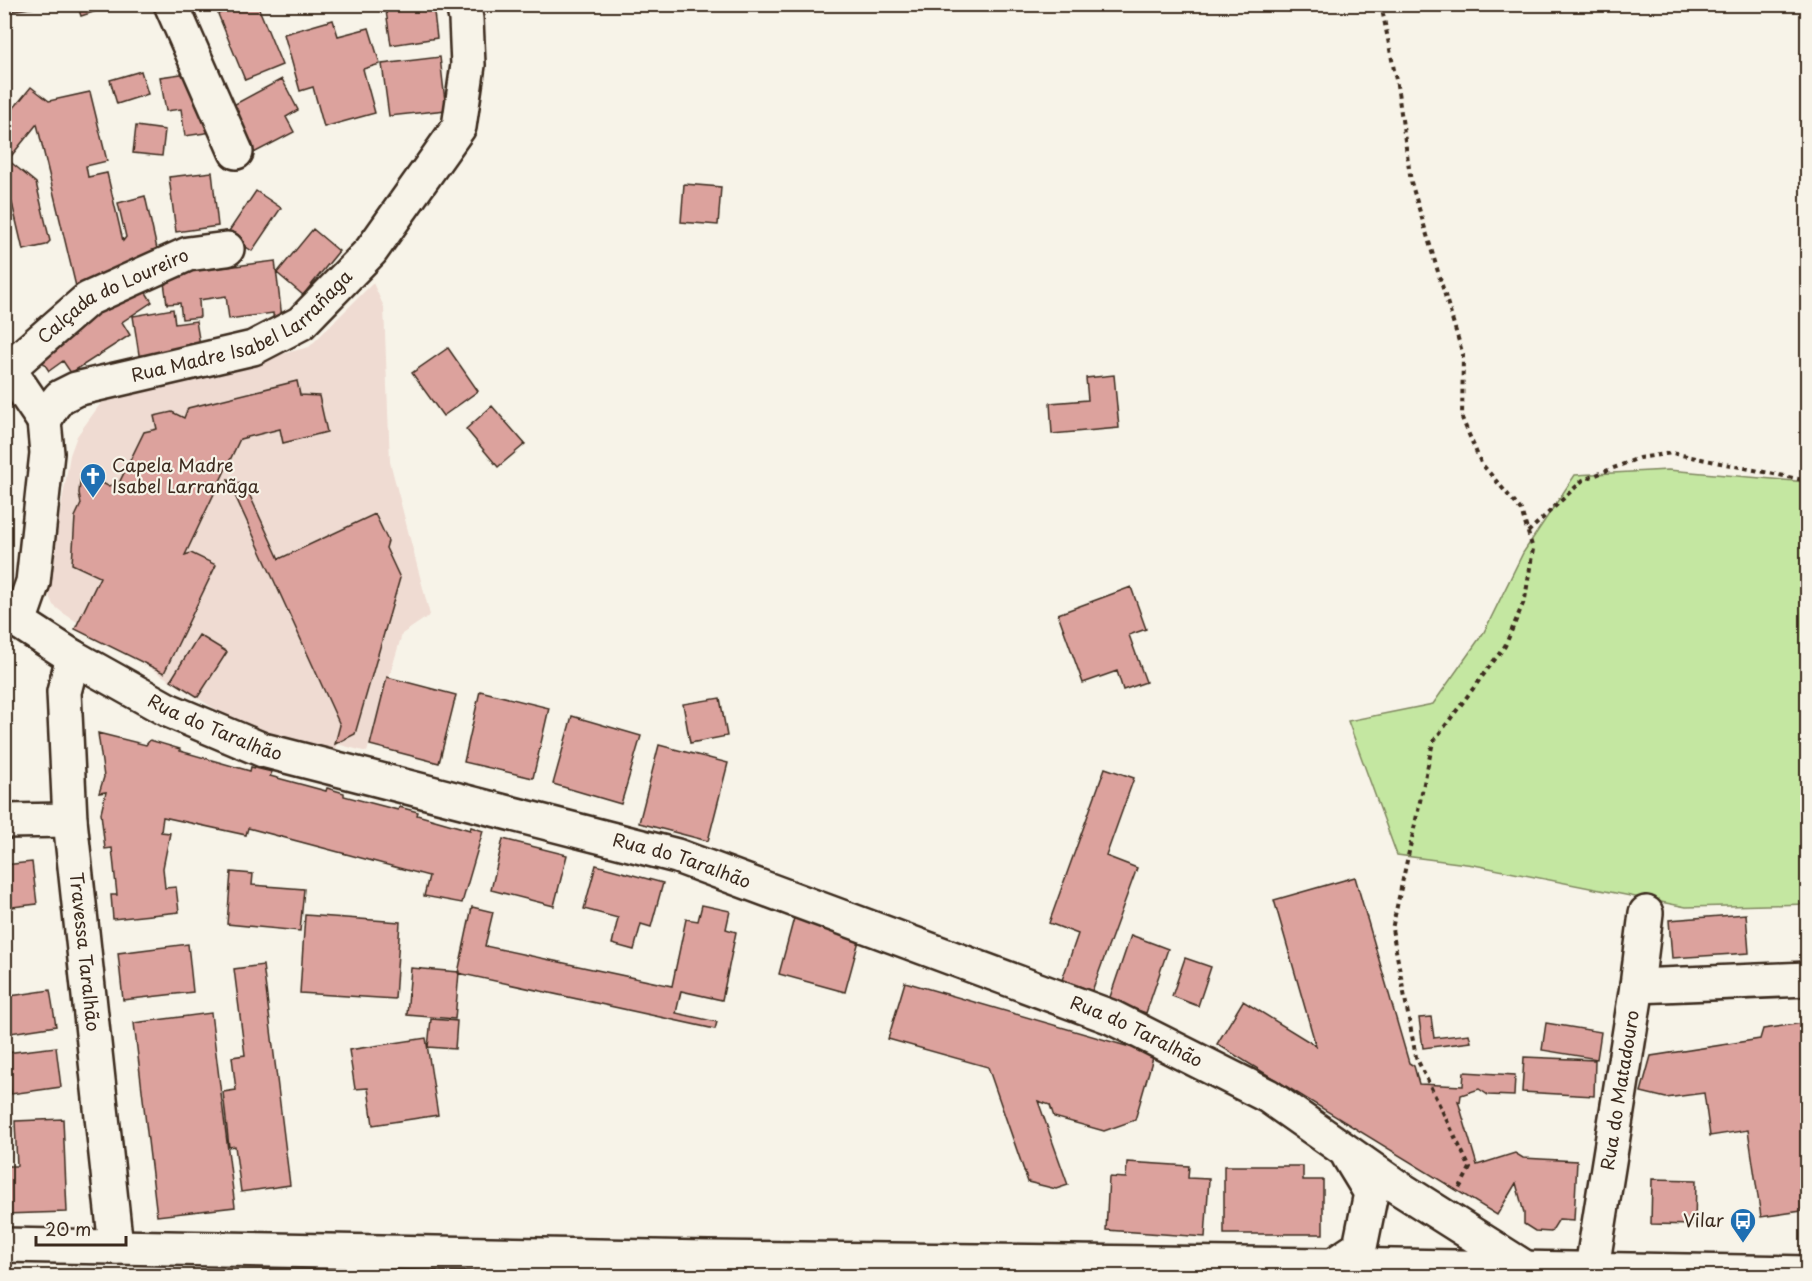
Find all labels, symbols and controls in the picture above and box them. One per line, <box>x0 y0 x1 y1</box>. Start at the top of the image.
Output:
street label: Calçada do Loureiro <box>31 240 193 349</box>
street label: Rua Madre Isabel Larrañaga <box>128 263 358 388</box>
place label: Capela Madre Isabel Larranãga <box>112 451 260 499</box>
church icon: Capela Madre Isabel Larranãga <box>78 461 108 499</box>
street label: Rua do Taralhão <box>143 686 285 766</box>
street label: Rua do Taralhão <box>610 825 755 894</box>
street label: Travessa Taralhão <box>64 871 108 1033</box>
street label: Rua do Taralhão <box>1067 988 1208 1073</box>
street label: Rua do Matadouro <box>1593 1008 1645 1172</box>
place label: Vilar <box>1683 1206 1725 1233</box>
bus stop icon: Vilar <box>1728 1206 1758 1244</box>
scale bar <box>36 1209 126 1247</box>
text: 20 m <box>45 1215 91 1242</box>

